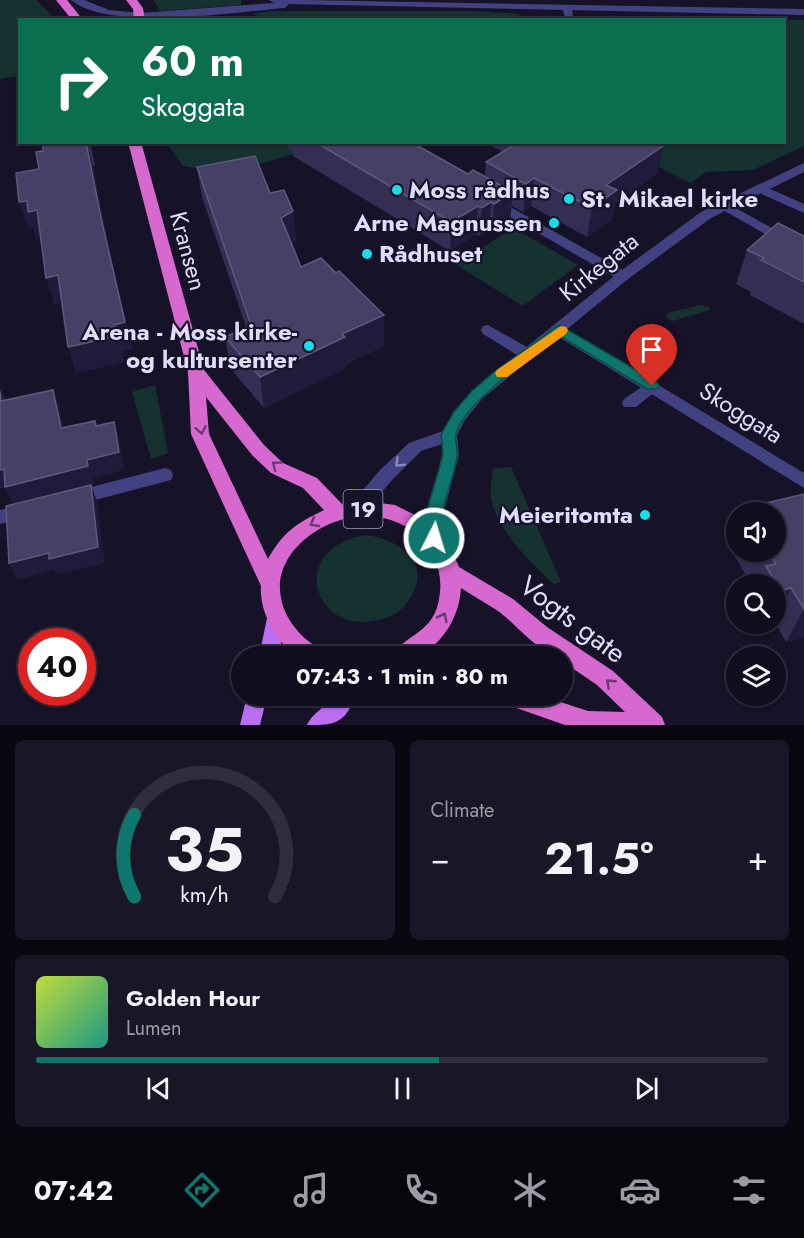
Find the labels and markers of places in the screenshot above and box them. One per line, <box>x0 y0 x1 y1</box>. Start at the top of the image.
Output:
place label: Moss rådhus <box>409 172 550 207</box>
place label: St. Mikael kirke <box>581 181 758 216</box>
marker: Moss rådhus <box>390 183 404 197</box>
marker: St. Mikael kirke <box>562 192 576 206</box>
place label: Arne Magnussen <box>353 205 542 240</box>
marker: Arne Magnussen <box>547 216 561 230</box>
place label: Rådhuset <box>379 236 483 271</box>
marker: Rådhuset <box>360 247 374 261</box>
place label: Arena - Moss kirke- og kultursenter <box>81 314 298 377</box>
pin <box>626 324 677 386</box>
marker: Arena - Moss kirke- og kultursenter <box>302 339 316 353</box>
place label: Meieritomta <box>499 497 633 532</box>
marker: Meieritomta <box>638 508 652 522</box>

